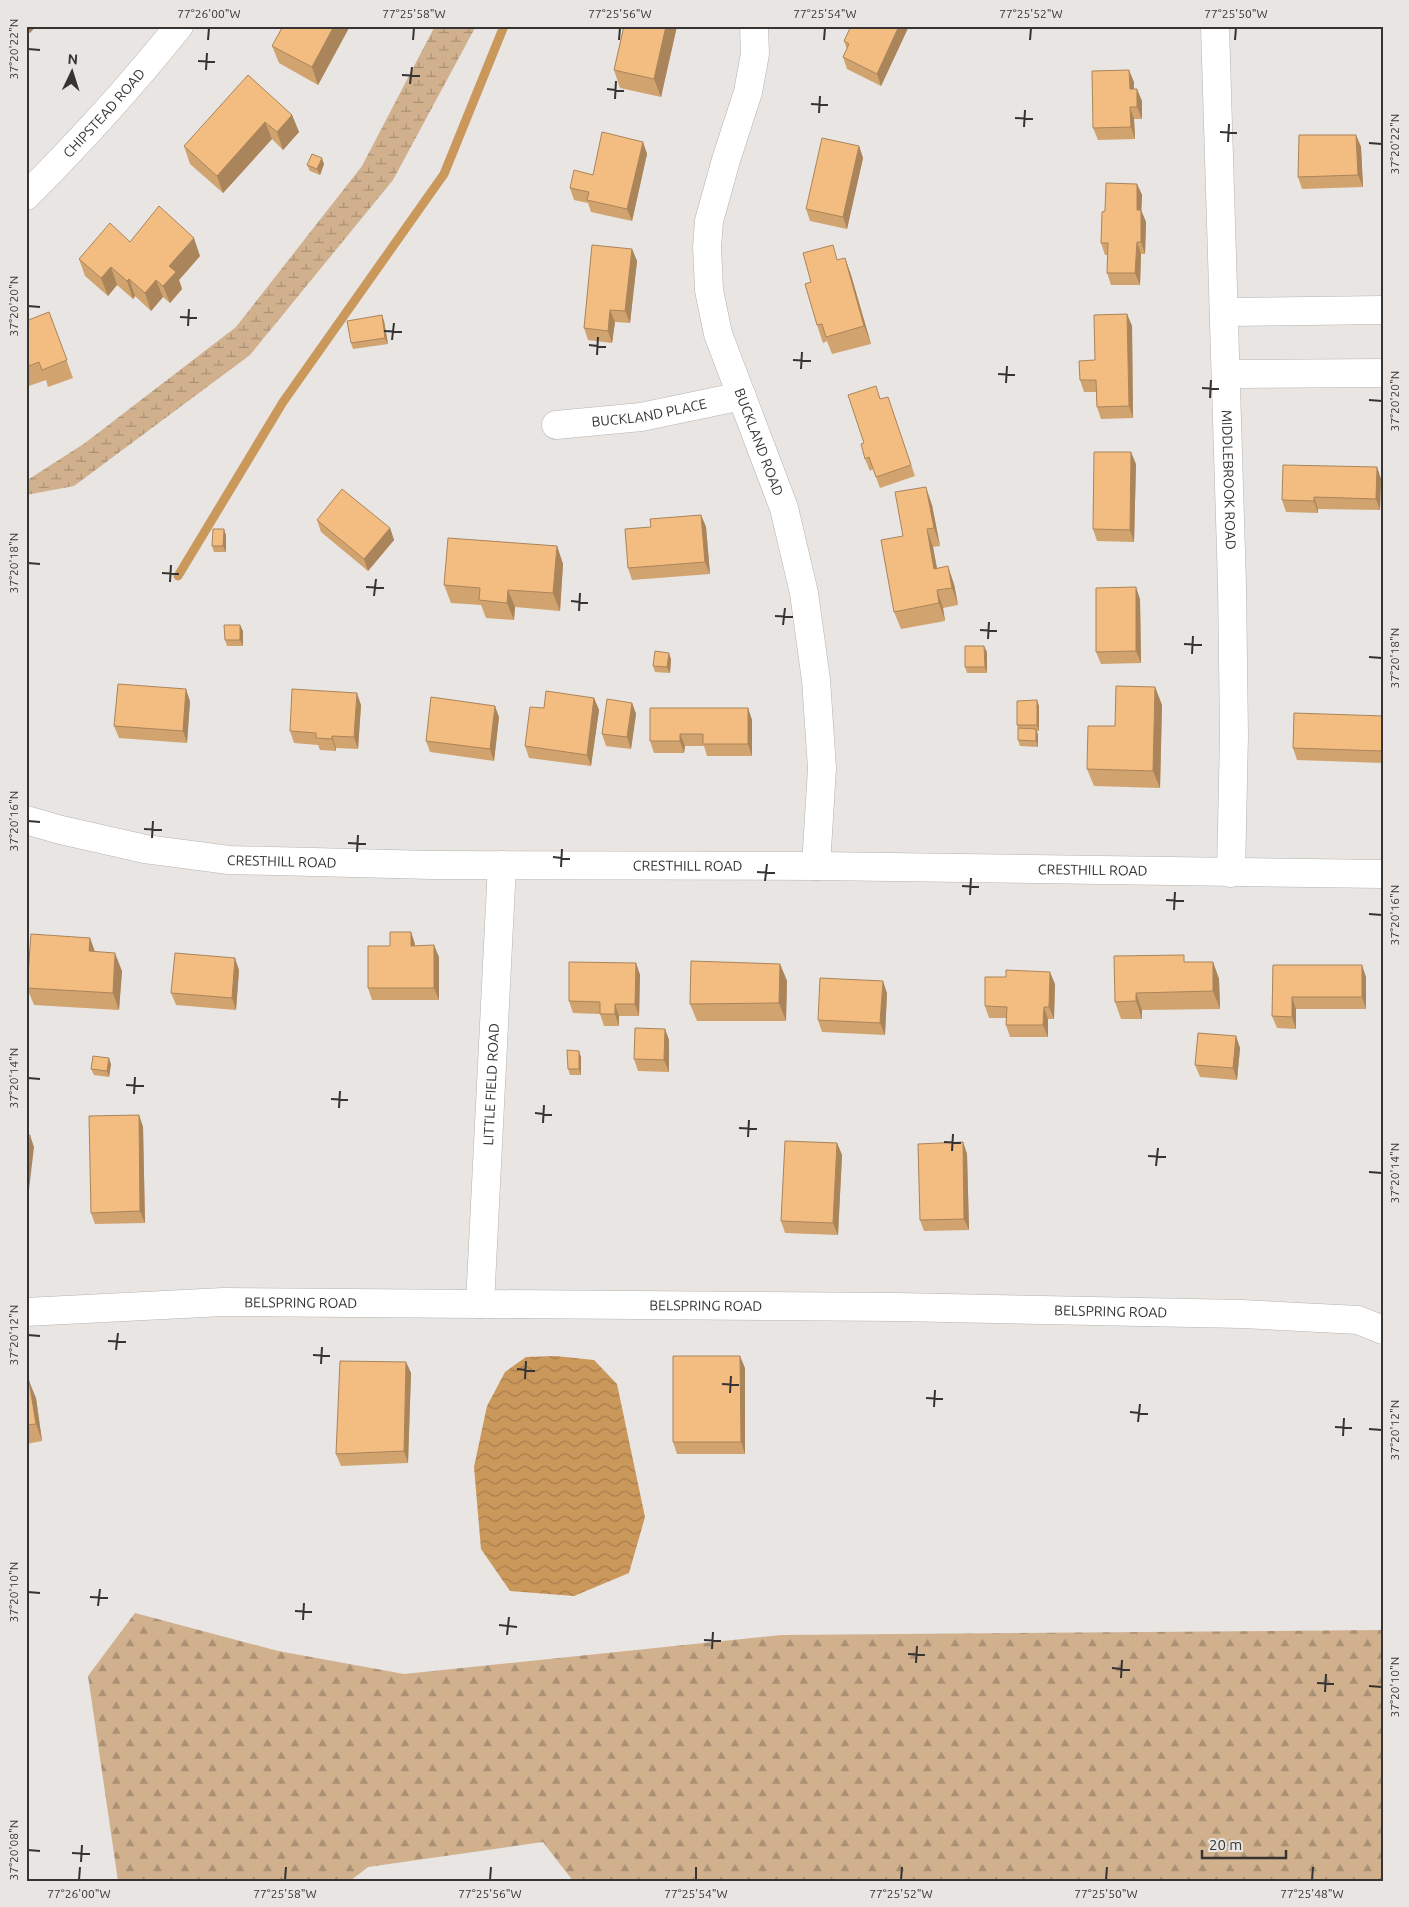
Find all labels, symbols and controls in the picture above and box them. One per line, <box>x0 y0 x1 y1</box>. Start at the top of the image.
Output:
text: 77°26'00"W <box>177 7 241 20</box>
text: 77°25'58"W <box>382 7 446 20</box>
text: 77°25'56"W <box>588 7 652 20</box>
text: 77°25'54"W <box>793 7 857 20</box>
text: 77°25'52"W <box>999 7 1063 20</box>
text: 77°25'50"W <box>1204 7 1268 20</box>
text: 37°20'22"N <box>7 19 20 79</box>
north arrow <box>48 48 98 98</box>
text: N <box>67 51 79 67</box>
street label: CHIPSTEAD ROAD <box>60 65 148 161</box>
text: 37°20'22"N <box>1388 114 1401 174</box>
text: 37°20'20"N <box>7 276 20 336</box>
text: 37°20'20"N <box>1388 371 1401 431</box>
street label: BUCKLAND ROAD <box>731 386 787 498</box>
street label: BUCKLAND PLACE <box>591 396 708 430</box>
street label: MIDDLEBROOK ROAD <box>1219 410 1239 550</box>
text: 37°20'18"N <box>7 533 20 593</box>
text: 37°20'18"N <box>1388 628 1401 688</box>
text: 37°20'16"N <box>7 791 20 851</box>
street label: CRESTHILL ROAD <box>227 852 337 871</box>
street label: CRESTHILL ROAD <box>633 858 743 874</box>
street label: CRESTHILL ROAD <box>1038 861 1148 879</box>
text: 37°20'16"N <box>1388 885 1401 945</box>
street label: LITTLE FIELD ROAD <box>480 1023 502 1146</box>
text: 37°20'14"N <box>7 1048 20 1108</box>
text: 37°20'14"N <box>1388 1143 1401 1203</box>
street label: BELSPRING ROAD <box>244 1294 357 1311</box>
street label: BELSPRING ROAD <box>649 1297 762 1314</box>
street label: BELSPRING ROAD <box>1054 1302 1167 1320</box>
text: 37°20'12"N <box>7 1305 20 1365</box>
text: 37°20'12"N <box>1388 1400 1401 1460</box>
text: 37°20'10"N <box>7 1562 20 1622</box>
text: 37°20'10"N <box>1388 1657 1401 1717</box>
text: 37°20'08"N <box>7 1820 20 1880</box>
scale bar <box>1202 1827 1285 1859</box>
text: 20 m <box>1209 1836 1242 1853</box>
text: 77°26'00"W <box>47 1887 111 1900</box>
text: 77°25'58"W <box>253 1887 317 1900</box>
text: 77°25'56"W <box>458 1887 522 1900</box>
text: 77°25'54"W <box>664 1887 728 1900</box>
text: 77°25'52"W <box>869 1887 933 1900</box>
text: 77°25'50"W <box>1074 1887 1138 1900</box>
text: 77°25'48"W <box>1280 1887 1344 1900</box>

